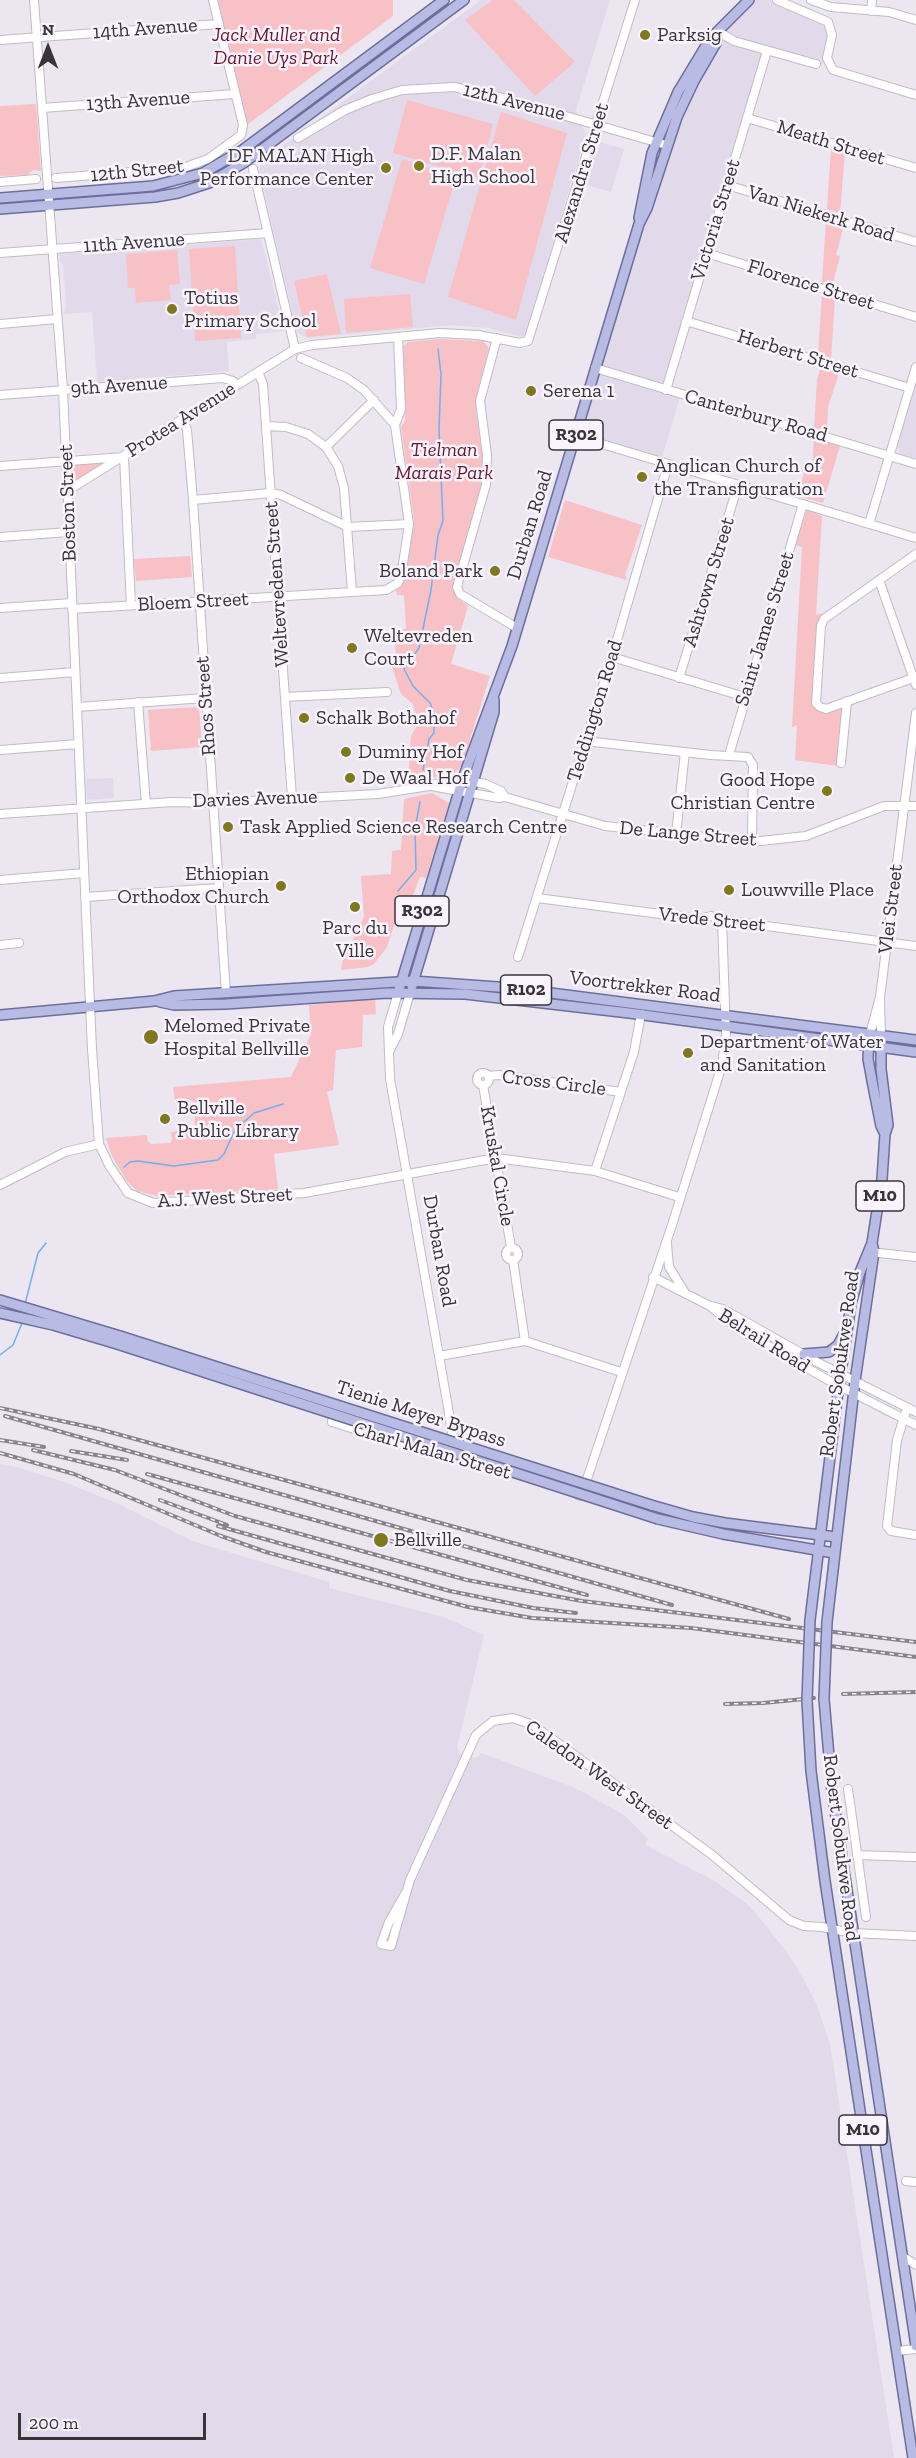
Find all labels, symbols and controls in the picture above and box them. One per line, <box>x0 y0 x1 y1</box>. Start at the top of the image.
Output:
street label: 14th Avenue <box>92 13 198 45</box>
north arrow <box>18 18 78 78</box>
text: N <box>42 20 54 39</box>
park label: Jack Muller and Danie Uys Park <box>212 23 340 70</box>
place label: Parksig <box>657 23 722 47</box>
marker: Parksig <box>638 28 652 42</box>
street label: 12th Avenue <box>460 78 568 126</box>
street label: 13th Avenue <box>85 85 191 117</box>
street label: Alexandra Street <box>549 100 615 246</box>
street label: Meath Street <box>774 115 888 171</box>
place label: D.F. Malan High School <box>431 142 535 189</box>
place label: DF MALAN High Performance Center <box>200 144 374 191</box>
street label: 12th Street <box>89 154 185 188</box>
street label: Victoria Street <box>686 156 746 284</box>
marker: D.F. Malan High School <box>412 159 426 173</box>
marker: DF MALAN High Performance Center <box>379 161 393 175</box>
street label: Van Niekerk Road <box>745 180 897 248</box>
street label: 11th Avenue <box>82 227 186 259</box>
street label: Florence Street <box>744 254 878 316</box>
place label: Totius Primary School <box>184 286 316 333</box>
marker: Totius Primary School <box>165 302 179 316</box>
street label: Herbert Street <box>734 324 862 384</box>
street label: 9th Avenue <box>70 371 168 401</box>
street label: Protea Avenue <box>122 377 240 463</box>
place label: Serena 1 <box>543 379 614 403</box>
marker: Serena 1 <box>524 384 538 398</box>
street label: Canterbury Road <box>682 384 830 448</box>
road number: R302 <box>549 420 603 450</box>
park label: Tielman Marais Park <box>395 438 493 485</box>
street label: Boston Street <box>54 444 82 562</box>
place label: Anglican Church of the Transfiguration <box>654 454 823 501</box>
street label: Durban Road <box>502 467 558 583</box>
marker: Anglican Church of the Transfiguration <box>635 470 649 484</box>
street label: Weltevreden Street <box>259 500 295 668</box>
street label: Ashtown Street <box>678 514 740 650</box>
street label: Saint James Street <box>730 549 800 709</box>
place label: Boland Park <box>379 559 483 583</box>
marker: Boland Park <box>488 564 502 578</box>
street label: Bloem Street <box>137 587 249 617</box>
place label: Weltevreden Court <box>364 624 473 671</box>
street label: Teddington Road <box>562 637 628 785</box>
marker: Weltevreden Court <box>345 641 359 655</box>
street label: Rhos Street <box>191 655 221 757</box>
place label: Schalk Bothahof <box>316 706 455 730</box>
marker: Schalk Bothahof <box>297 711 311 725</box>
place label: Duminy Hof <box>358 740 463 764</box>
marker: Duminy Hof <box>339 745 353 759</box>
place label: De Waal Hof <box>362 766 468 790</box>
place label: Good Hope Christian Centre <box>670 768 815 815</box>
marker: De Waal Hof <box>343 771 357 785</box>
marker: Good Hope Christian Centre <box>820 784 834 798</box>
street label: Davies Avenue <box>192 785 318 813</box>
place label: Task Applied Science Research Centre <box>240 815 567 839</box>
street label: De Lange Street <box>618 816 758 852</box>
marker: Task Applied Science Research Centre <box>221 820 235 834</box>
place label: Ethiopian Orthodox Church <box>117 862 269 909</box>
street label: Vlei Street <box>874 863 908 955</box>
place label: Louwville Place <box>741 878 874 902</box>
marker: Ethiopian Orthodox Church <box>274 879 288 893</box>
marker: Louwville Place <box>722 883 736 897</box>
road number: R302 <box>395 896 449 926</box>
marker: Parc du Ville <box>348 900 362 914</box>
street label: Vrede Street <box>657 902 767 938</box>
place label: Parc du Ville <box>322 916 388 963</box>
street label: Voortrekker Road <box>568 966 722 1008</box>
road number: R102 <box>500 975 552 1005</box>
place label: Melomed Private Hospital Bellville <box>164 1014 310 1061</box>
marker: Melomed Private Hospital Bellville <box>142 1028 160 1046</box>
place label: Department of Water and Sanitation <box>700 1030 884 1077</box>
marker: Department of Water and Sanitation <box>681 1046 695 1060</box>
street label: Cross Circle <box>501 1065 607 1101</box>
place label: Bellville Public Library <box>177 1096 299 1143</box>
street label: Kruskal Circle <box>475 1104 519 1228</box>
marker: Bellville Public Library <box>158 1112 172 1126</box>
road number: M10 <box>856 1181 904 1211</box>
street label: A.J. West Street <box>157 1182 293 1214</box>
street label: Durban Road <box>417 1193 461 1309</box>
street label: Robert Sobukwe Road <box>815 1269 865 1459</box>
street label: Belrail Road <box>714 1303 814 1379</box>
street label: Tienie Meyer Bypass <box>333 1375 509 1453</box>
street label: Charl Malan Street <box>351 1417 513 1485</box>
place label: Bellville <box>394 1528 462 1552</box>
marker: Bellville <box>372 1531 390 1549</box>
street label: Caledon West Street <box>520 1715 678 1835</box>
street label: Robert Sobukwe Road <box>818 1753 864 1943</box>
road number: M10 <box>839 2115 887 2145</box>
scale bar <box>21 2401 208 2439</box>
text: 200 m <box>29 2412 79 2434</box>

